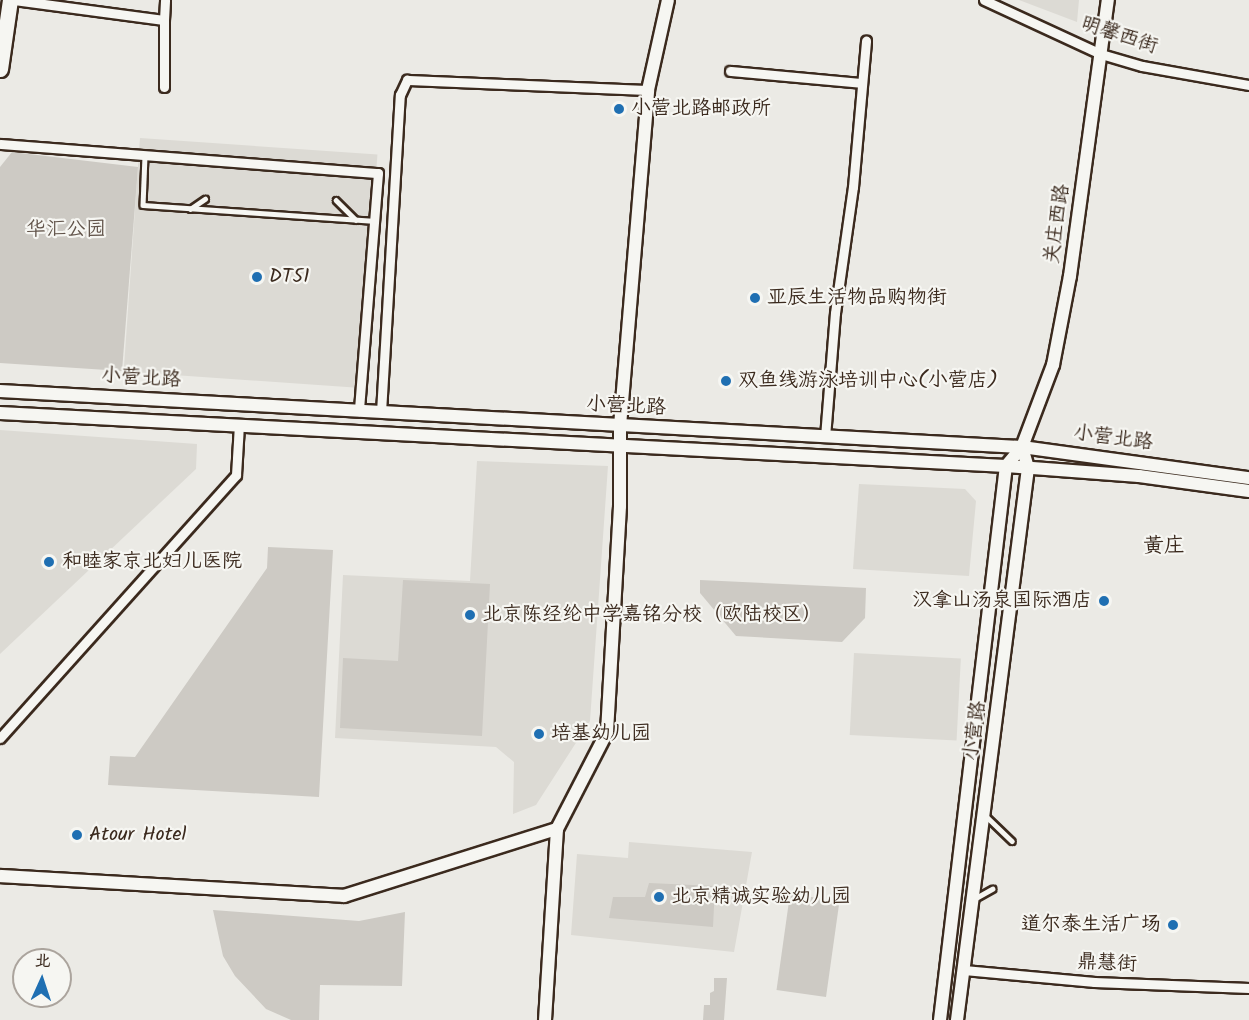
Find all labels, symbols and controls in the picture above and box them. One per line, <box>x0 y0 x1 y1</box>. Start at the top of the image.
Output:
street label: 明馨西街 <box>1077 12 1161 60</box>
place label: 小营北路邮政所 <box>631 97 771 121</box>
marker: 小营北路邮政所 <box>612 102 626 116</box>
street label: 关庄西路 <box>1041 183 1075 265</box>
park label: 华汇公园 <box>26 218 106 242</box>
place label: DT51 <box>269 265 310 289</box>
marker: DT51 <box>250 270 264 284</box>
place label: 亚辰生活物品购物街 <box>767 286 947 310</box>
marker: 亚辰生活物品购物街 <box>748 291 762 305</box>
street label: 小营北路 <box>100 365 182 393</box>
place label: 双鱼线游泳培训中心(小营店) <box>738 369 998 393</box>
marker: 双鱼线游泳培训中心(小营店) <box>719 374 733 388</box>
street label: 小营北路 <box>585 393 667 421</box>
street label: 小营北路 <box>1072 422 1154 456</box>
district label: 黄庄 <box>1143 534 1185 560</box>
place label: 和睦家京北妇儿医院 <box>62 550 242 574</box>
marker: 和睦家京北妇儿医院 <box>40 553 58 571</box>
place label: 汉拿山汤泉国际酒店 <box>912 589 1092 613</box>
marker: 汉拿山汤泉国际酒店 <box>1097 594 1111 608</box>
place label: 北京陈经纶中学嘉铭分校（欧陆校区） <box>482 603 822 627</box>
marker: 北京陈经纶中学嘉铭分校（欧陆校区） <box>463 608 477 622</box>
street label: 小营路 <box>960 700 992 762</box>
place label: 培基幼儿园 <box>551 722 651 746</box>
marker: 培基幼儿园 <box>532 727 546 741</box>
place label: Atour Hotel <box>89 823 186 847</box>
marker: Atour Hotel <box>70 828 84 842</box>
place label: 北京精诚实验幼儿园 <box>671 885 851 909</box>
marker: 北京精诚实验幼儿园 <box>652 890 666 904</box>
place label: 道尔泰生活广场 <box>1021 913 1161 937</box>
marker: 道尔泰生活广场 <box>1166 918 1180 932</box>
north arrow <box>12 948 72 1008</box>
text: 北 <box>34 949 52 974</box>
street label: 鼎慧街 <box>1076 950 1138 978</box>

